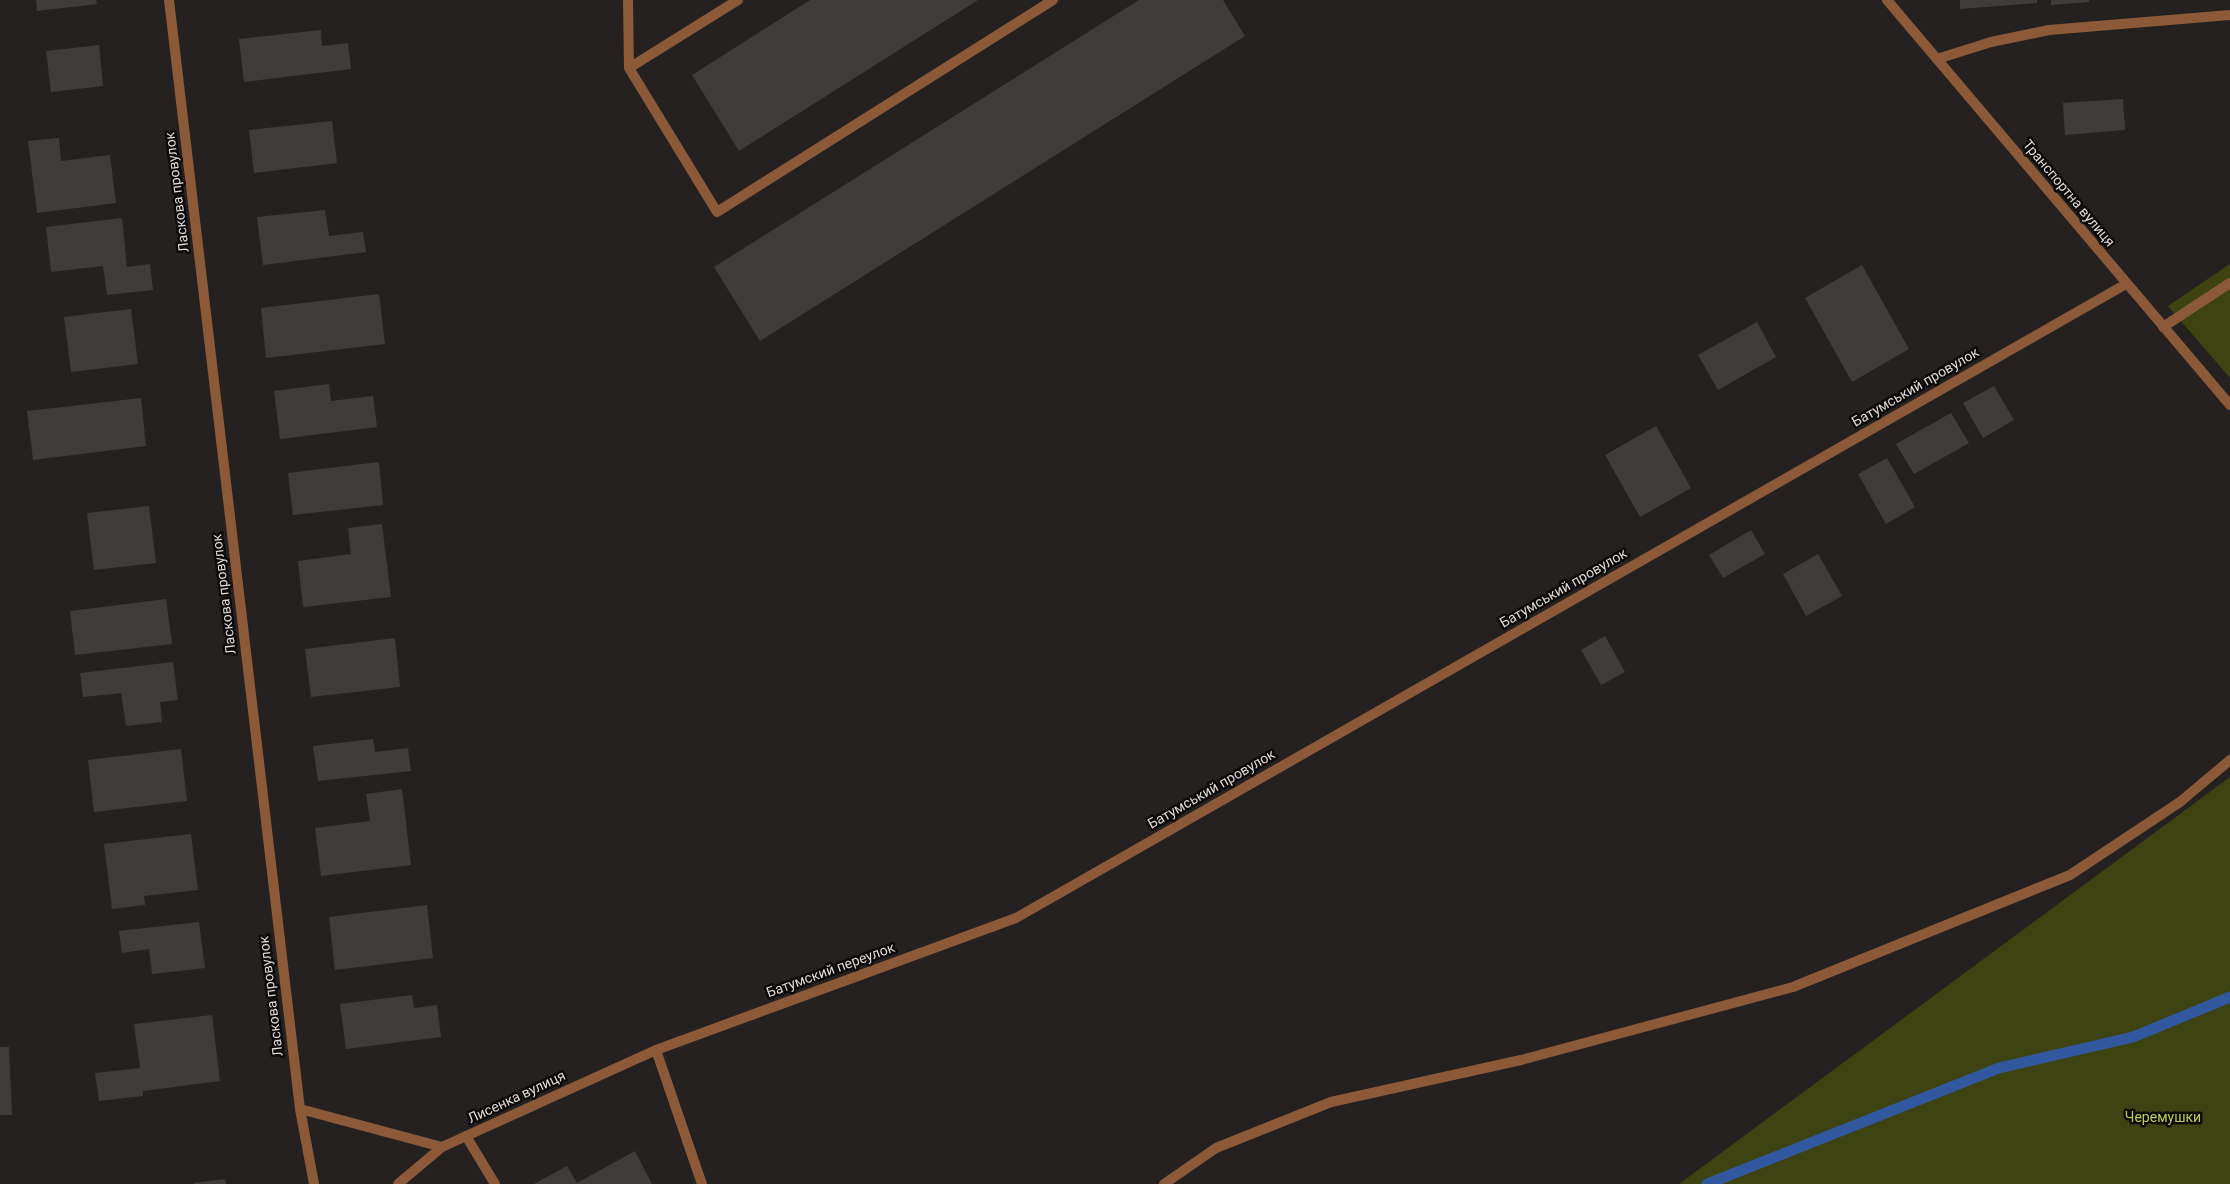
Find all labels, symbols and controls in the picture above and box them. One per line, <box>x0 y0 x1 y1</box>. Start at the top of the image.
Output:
street label: Ласкова провулок <box>162 131 194 253</box>
street label: Транспортна вулиця <box>2018 137 2118 251</box>
street label: Батумський провулок <box>1849 345 1983 431</box>
street label: Ласкова провулок <box>209 533 241 655</box>
street label: Батумський провулок <box>1497 546 1631 632</box>
street label: Батумський провулок <box>1145 747 1279 833</box>
street label: Ласкова провулок <box>256 935 288 1057</box>
street label: Батумский переулок <box>765 940 897 1002</box>
street label: Лисенка вулиця <box>465 1068 569 1128</box>
park label: Черемушки <box>2125 1110 2201 1126</box>

